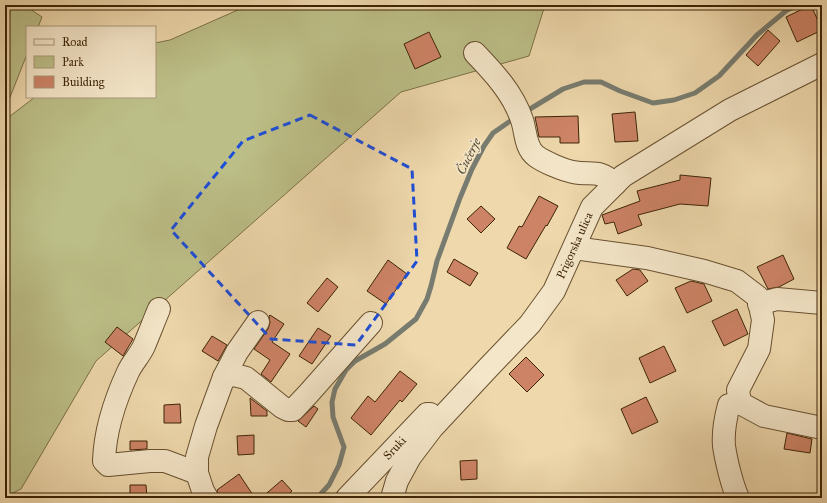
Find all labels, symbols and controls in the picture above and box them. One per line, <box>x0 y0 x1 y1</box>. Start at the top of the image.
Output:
legend <box>26 26 156 98</box>
text: Road <box>62 35 88 49</box>
text: Park <box>62 55 84 69</box>
text: Building <box>62 75 105 90</box>
water label: Čučerje <box>452 134 485 177</box>
street label: Prigorska ulica <box>553 209 596 281</box>
street label: Sruki <box>380 433 409 463</box>

